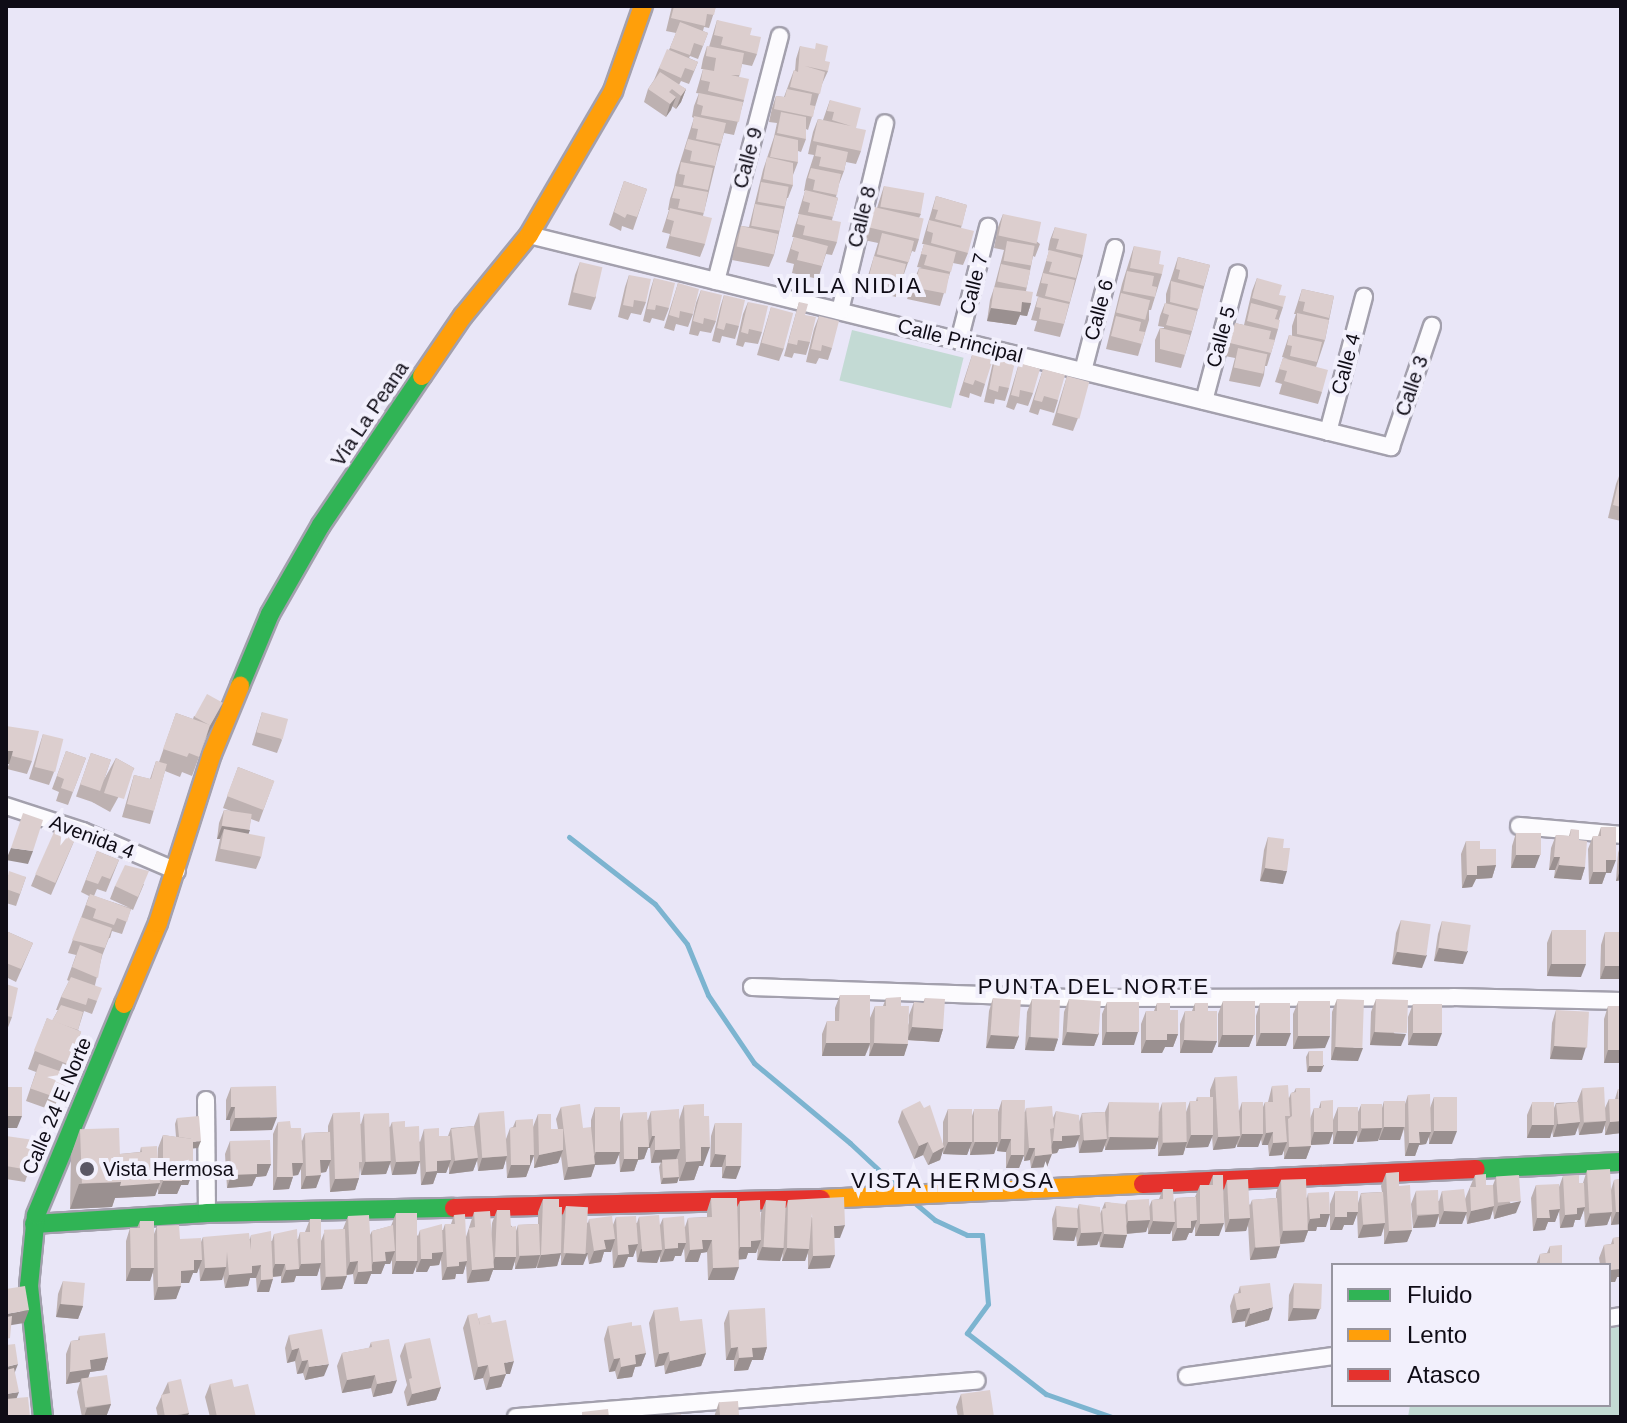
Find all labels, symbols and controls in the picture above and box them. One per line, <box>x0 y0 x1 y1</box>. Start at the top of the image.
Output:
street label: Calle 9 <box>728 125 768 191</box>
street label: Calle 8 <box>843 184 881 250</box>
street label: Calle 7 <box>955 251 993 317</box>
district label: VILLA NIDIA <box>777 273 923 299</box>
street label: Calle 6 <box>1079 277 1119 343</box>
street label: Calle 5 <box>1201 304 1241 370</box>
street label: Calle Principal <box>895 314 1025 368</box>
street label: Calle 4 <box>1326 331 1366 397</box>
street label: Calle 3 <box>1391 353 1433 419</box>
street label: Vía La Peana <box>326 357 414 471</box>
street label: Avenida 4 <box>46 810 138 864</box>
district label: PUNTA DEL NORTE <box>977 974 1211 1000</box>
street label: Calle 24 E Norte <box>17 1034 97 1178</box>
place label: Vista Hermosa <box>103 1157 234 1181</box>
marker: Vista Hermosa <box>78 1160 96 1178</box>
district label: VISTA HERMOSA <box>850 1168 1056 1194</box>
legend <box>1331 1263 1611 1407</box>
text: Fluido <box>1407 1281 1472 1308</box>
text: Lento <box>1407 1321 1467 1348</box>
text: Atasco <box>1407 1361 1480 1388</box>

